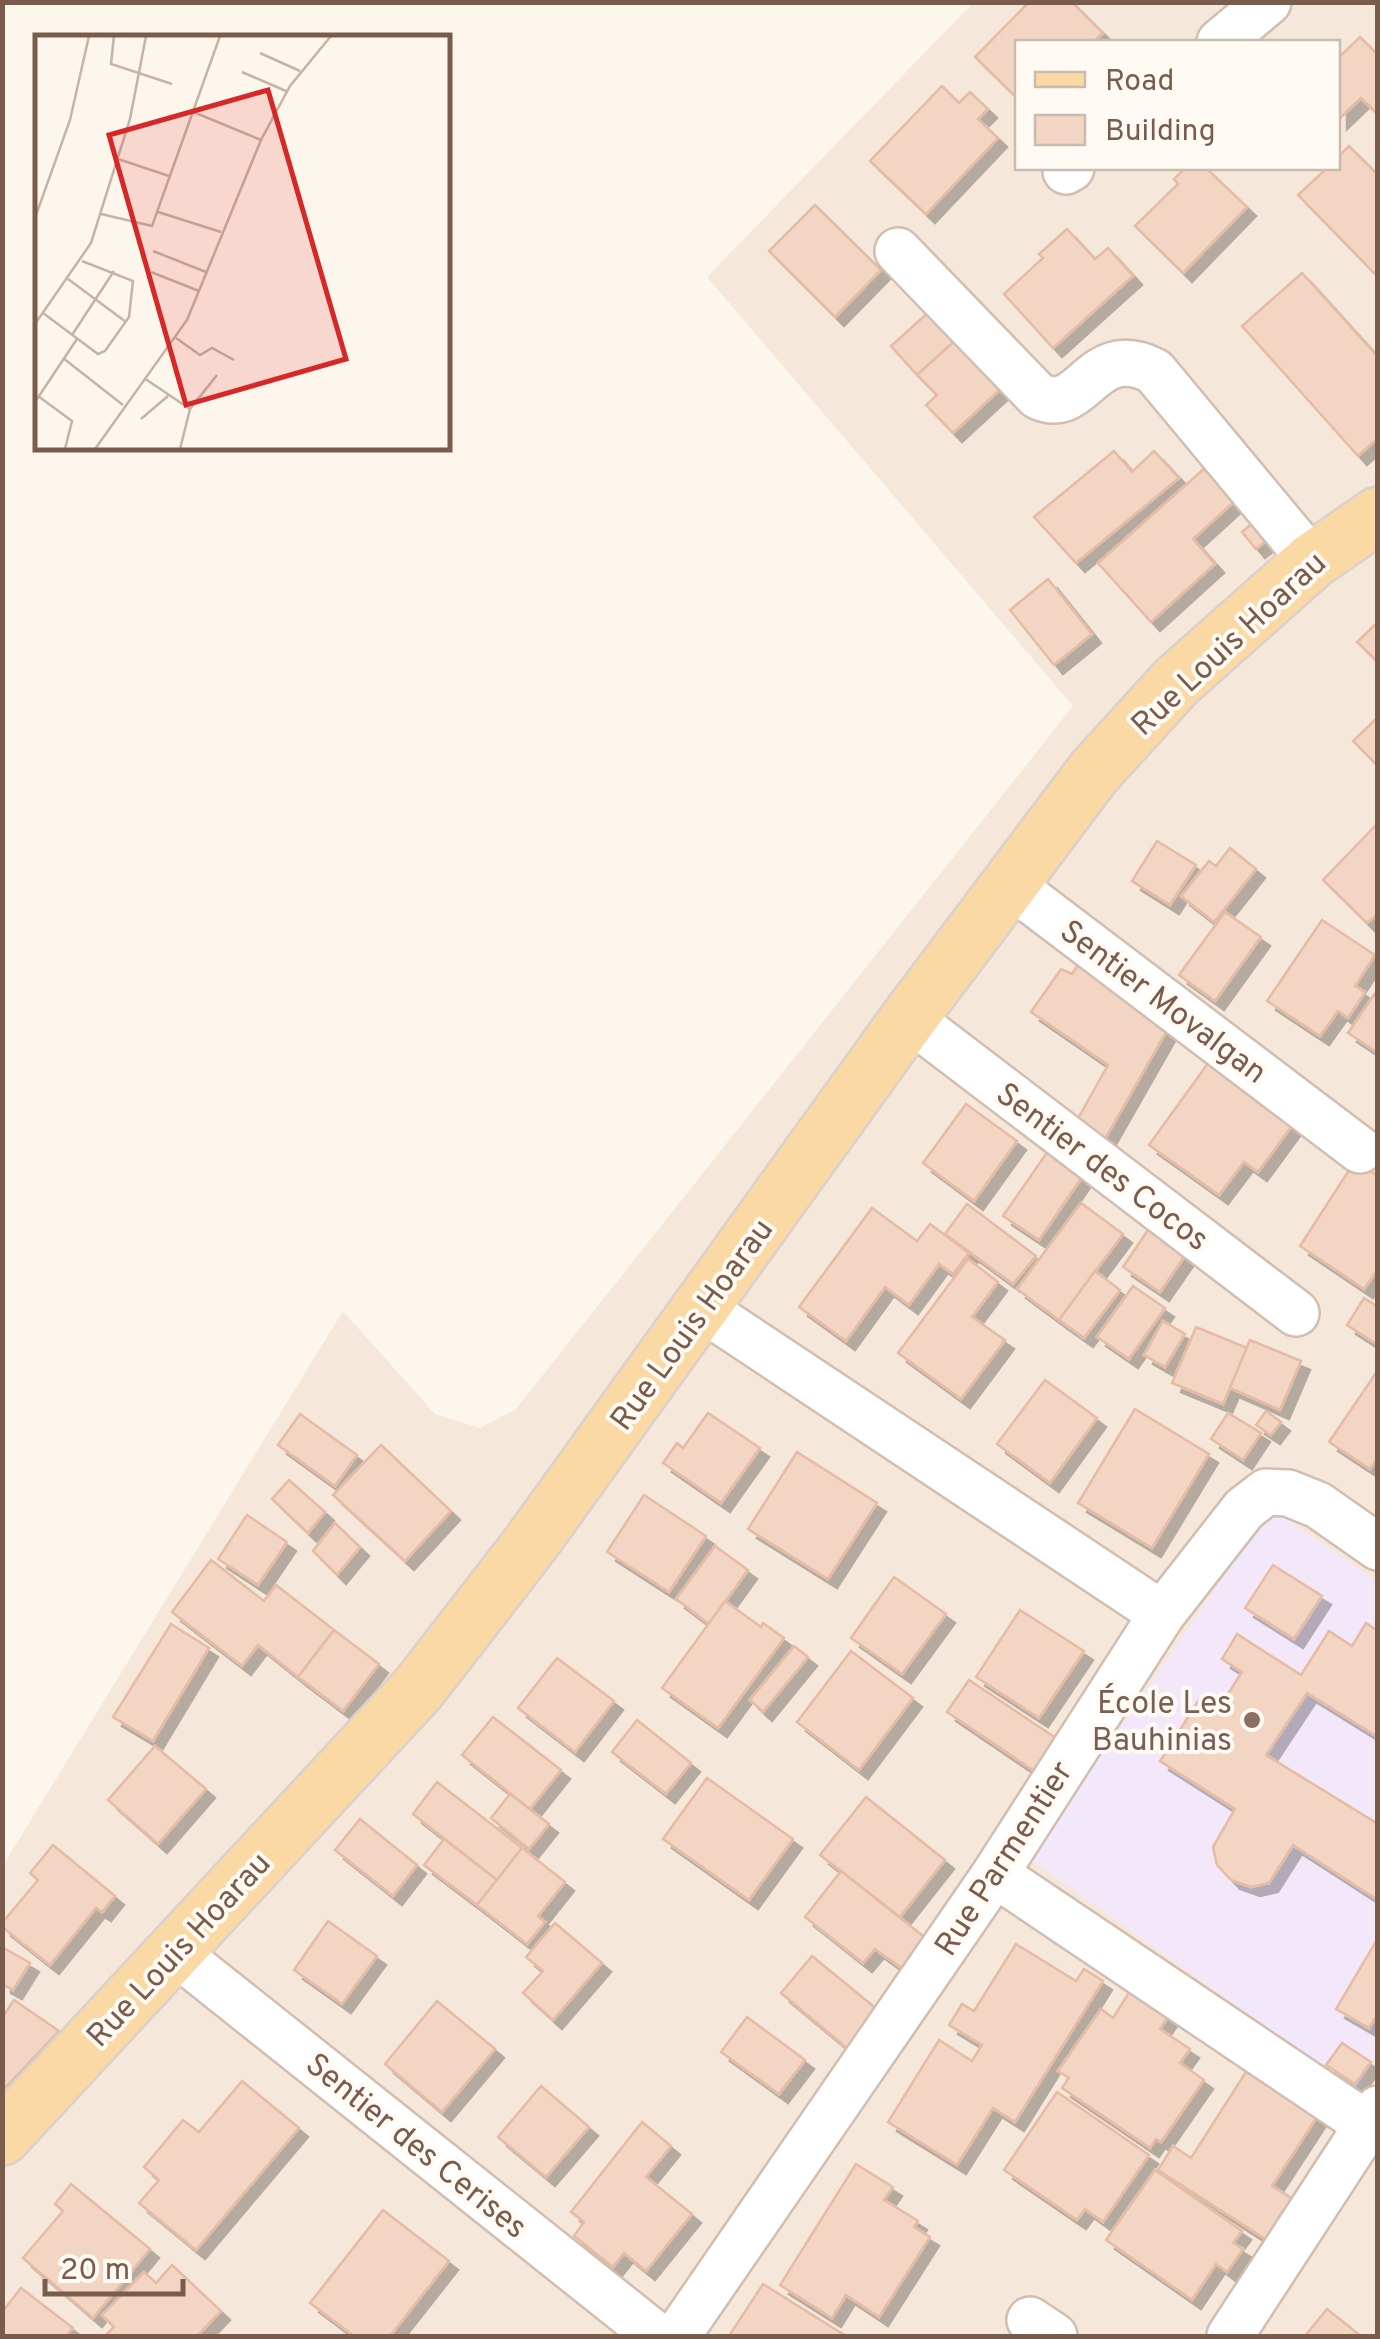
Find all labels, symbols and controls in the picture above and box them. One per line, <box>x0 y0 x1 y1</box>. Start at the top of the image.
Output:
inset map <box>35 35 450 450</box>
legend <box>1015 40 1340 170</box>
text: Road <box>1105 64 1174 101</box>
text: Building <box>1105 114 1216 151</box>
street label: Rue Louis Hoarau <box>1124 544 1336 746</box>
street label: Sentier Movalgan <box>1051 913 1274 1094</box>
street label: Sentier des Cocos <box>987 1075 1216 1261</box>
street label: Rue Louis Hoarau <box>603 1212 784 1440</box>
place label: École Les Bauhinias <box>1092 1683 1232 1762</box>
marker: École Les Bauhinias <box>1241 1709 1263 1731</box>
street label: Rue Parmentier <box>928 1755 1083 1965</box>
street label: Rue Louis Hoarau <box>79 1845 281 2057</box>
street label: Sentier des Cerises <box>296 2046 534 2249</box>
scale bar <box>45 2234 182 2296</box>
text: 20 m <box>60 2253 130 2290</box>

